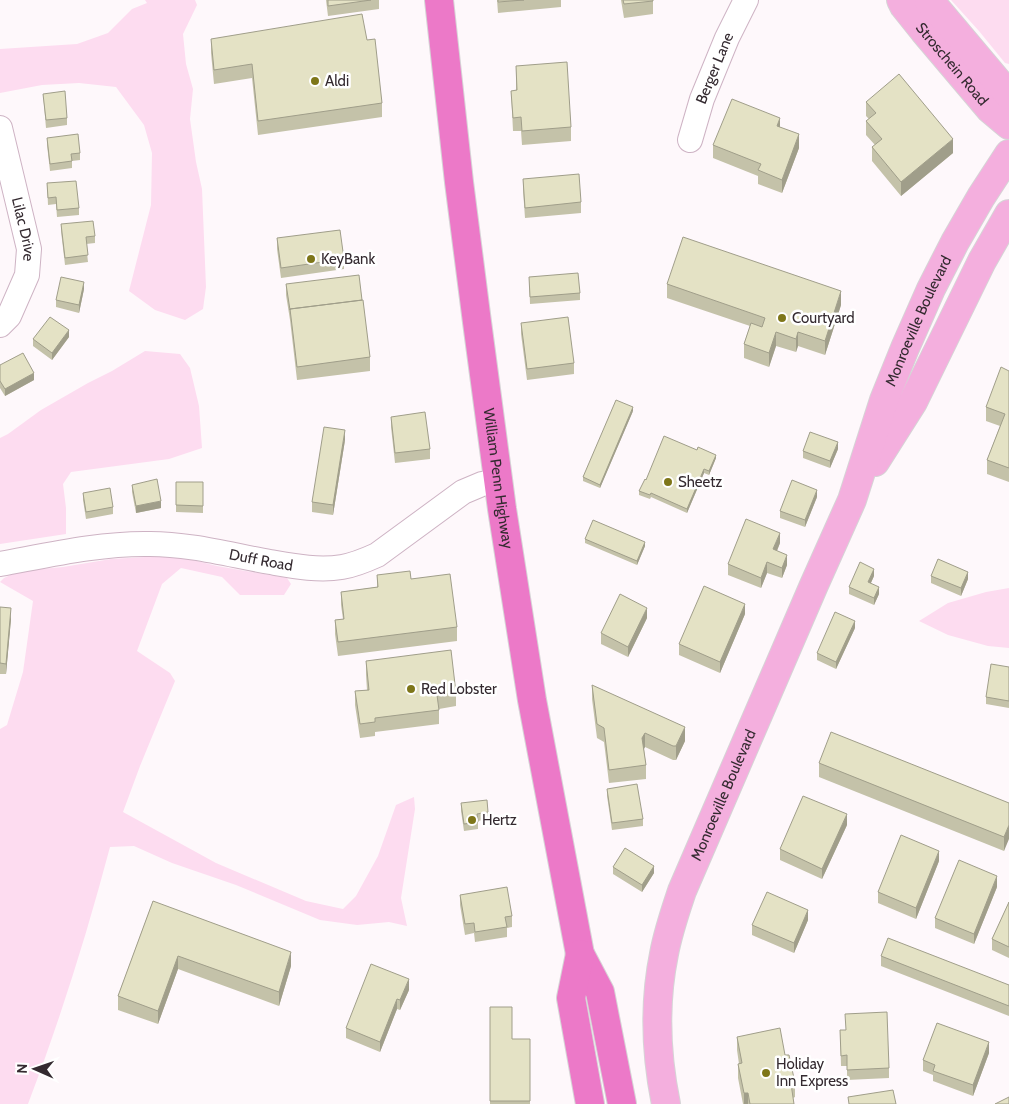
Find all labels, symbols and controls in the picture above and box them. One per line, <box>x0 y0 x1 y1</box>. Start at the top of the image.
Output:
street label: Stroschein Road <box>912 19 992 109</box>
street label: Berger Lane <box>692 29 737 107</box>
place label: Aldi <box>325 72 349 90</box>
marker: Aldi <box>309 75 321 87</box>
street label: Lilac Drive <box>8 195 38 262</box>
place label: KeyBank <box>321 250 376 268</box>
marker: KeyBank <box>305 253 317 265</box>
street label: Monroeville Boulevard <box>881 253 955 389</box>
place label: Courtyard <box>792 309 855 327</box>
marker: Courtyard <box>776 312 788 324</box>
street label: William Penn Highway <box>480 407 517 550</box>
place label: Sheetz <box>678 473 722 491</box>
marker: Sheetz <box>662 476 674 488</box>
street label: Duff Road <box>228 545 294 575</box>
place label: Red Lobster <box>421 680 497 698</box>
marker: Red Lobster <box>405 683 417 695</box>
street label: Monroeville Boulevard <box>687 727 760 864</box>
place label: Hertz <box>482 811 517 829</box>
marker: Hertz <box>466 814 478 826</box>
north arrow <box>10 1044 60 1094</box>
place label: Holiday Inn Express <box>776 1055 848 1090</box>
text: N <box>13 1063 31 1074</box>
marker: Holiday Inn Express <box>760 1067 772 1079</box>

